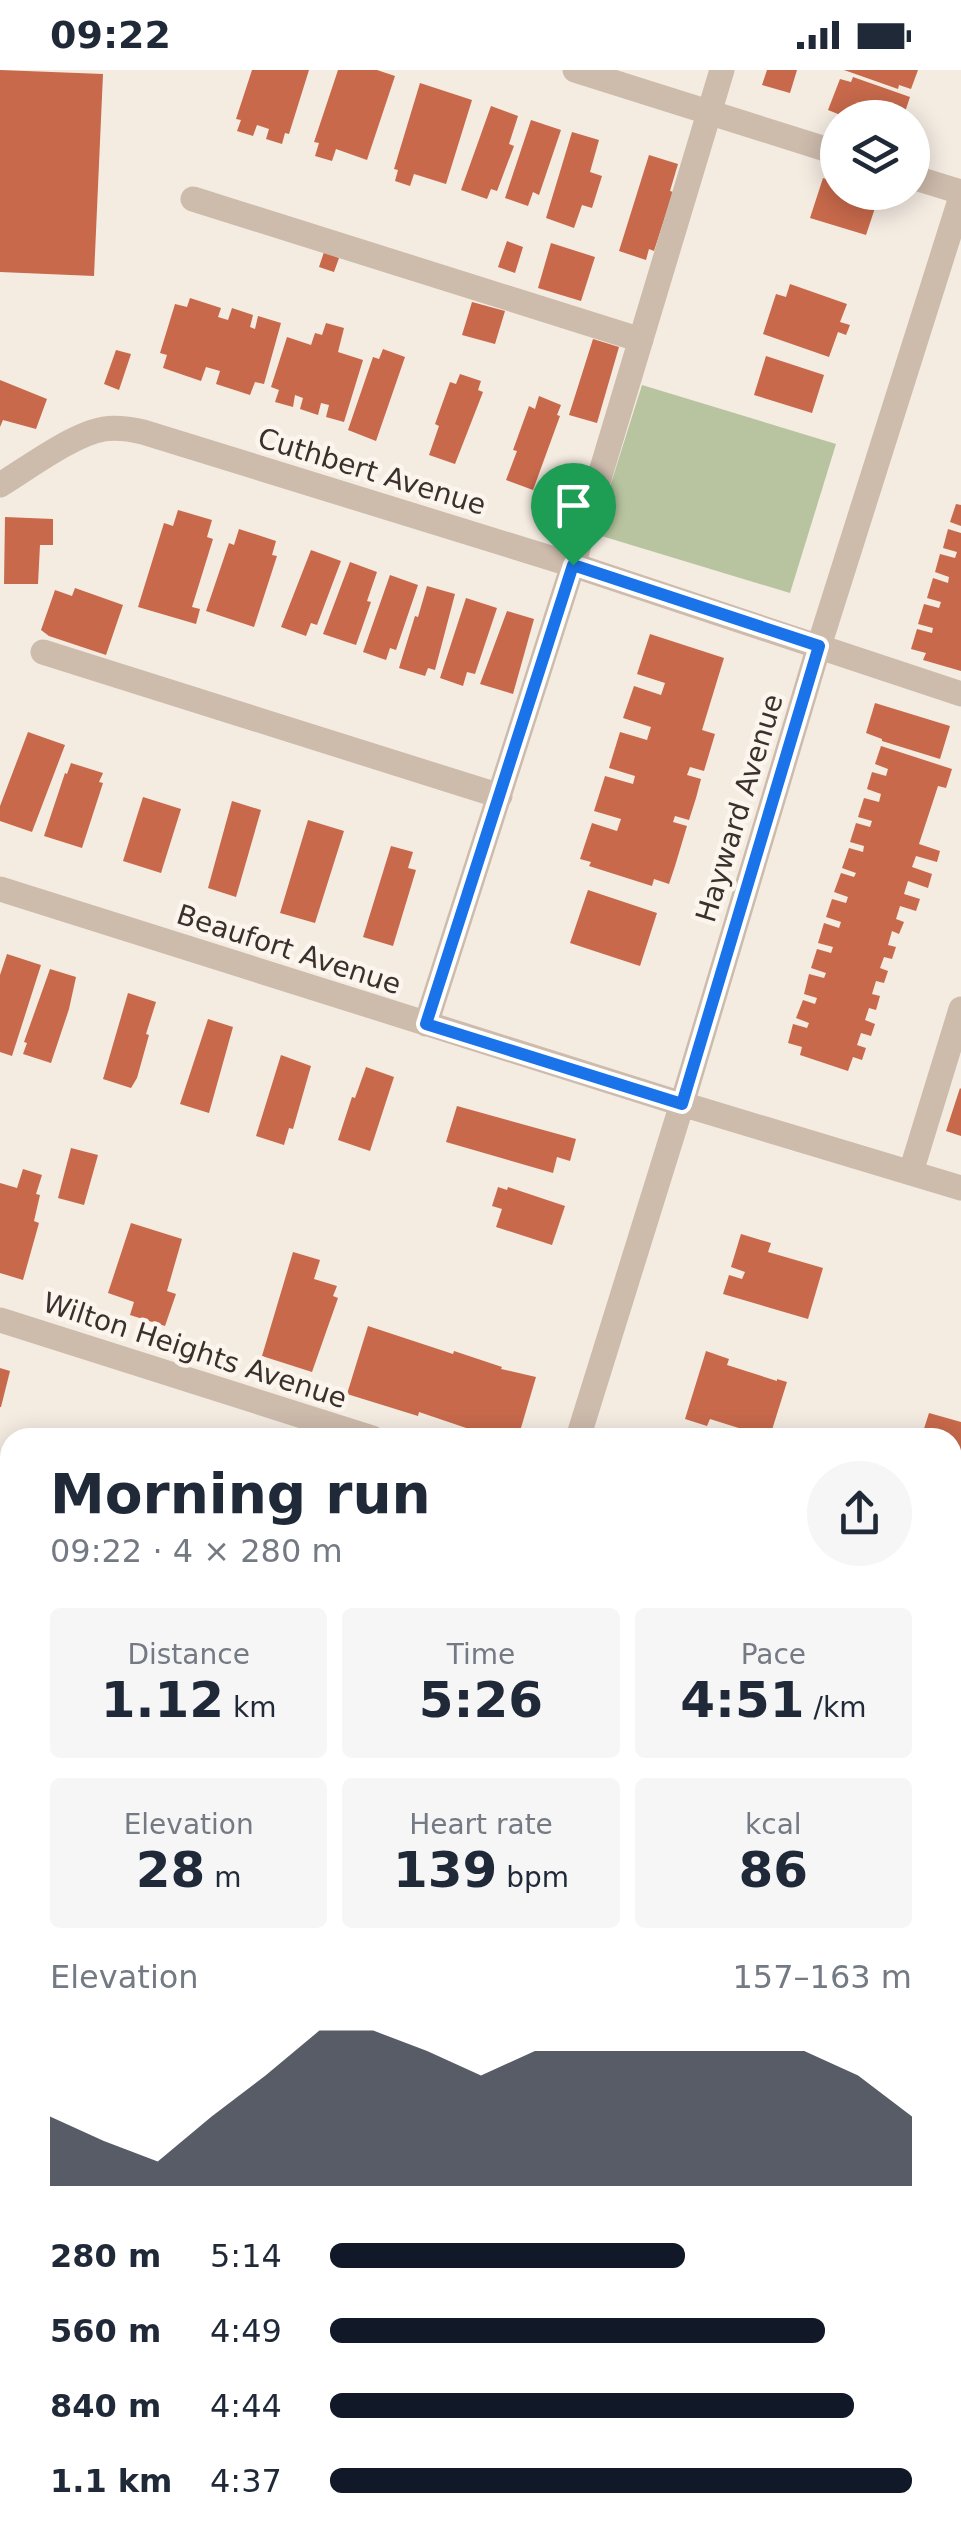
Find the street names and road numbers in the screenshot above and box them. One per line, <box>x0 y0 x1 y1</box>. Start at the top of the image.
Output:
street label: Cuthbert Avenue <box>254 421 490 522</box>
street label: Hayward Avenue <box>689 690 790 926</box>
street label: Beaufort Avenue <box>173 898 405 1001</box>
street label: Wilton Heights Avenue <box>39 1286 351 1415</box>

